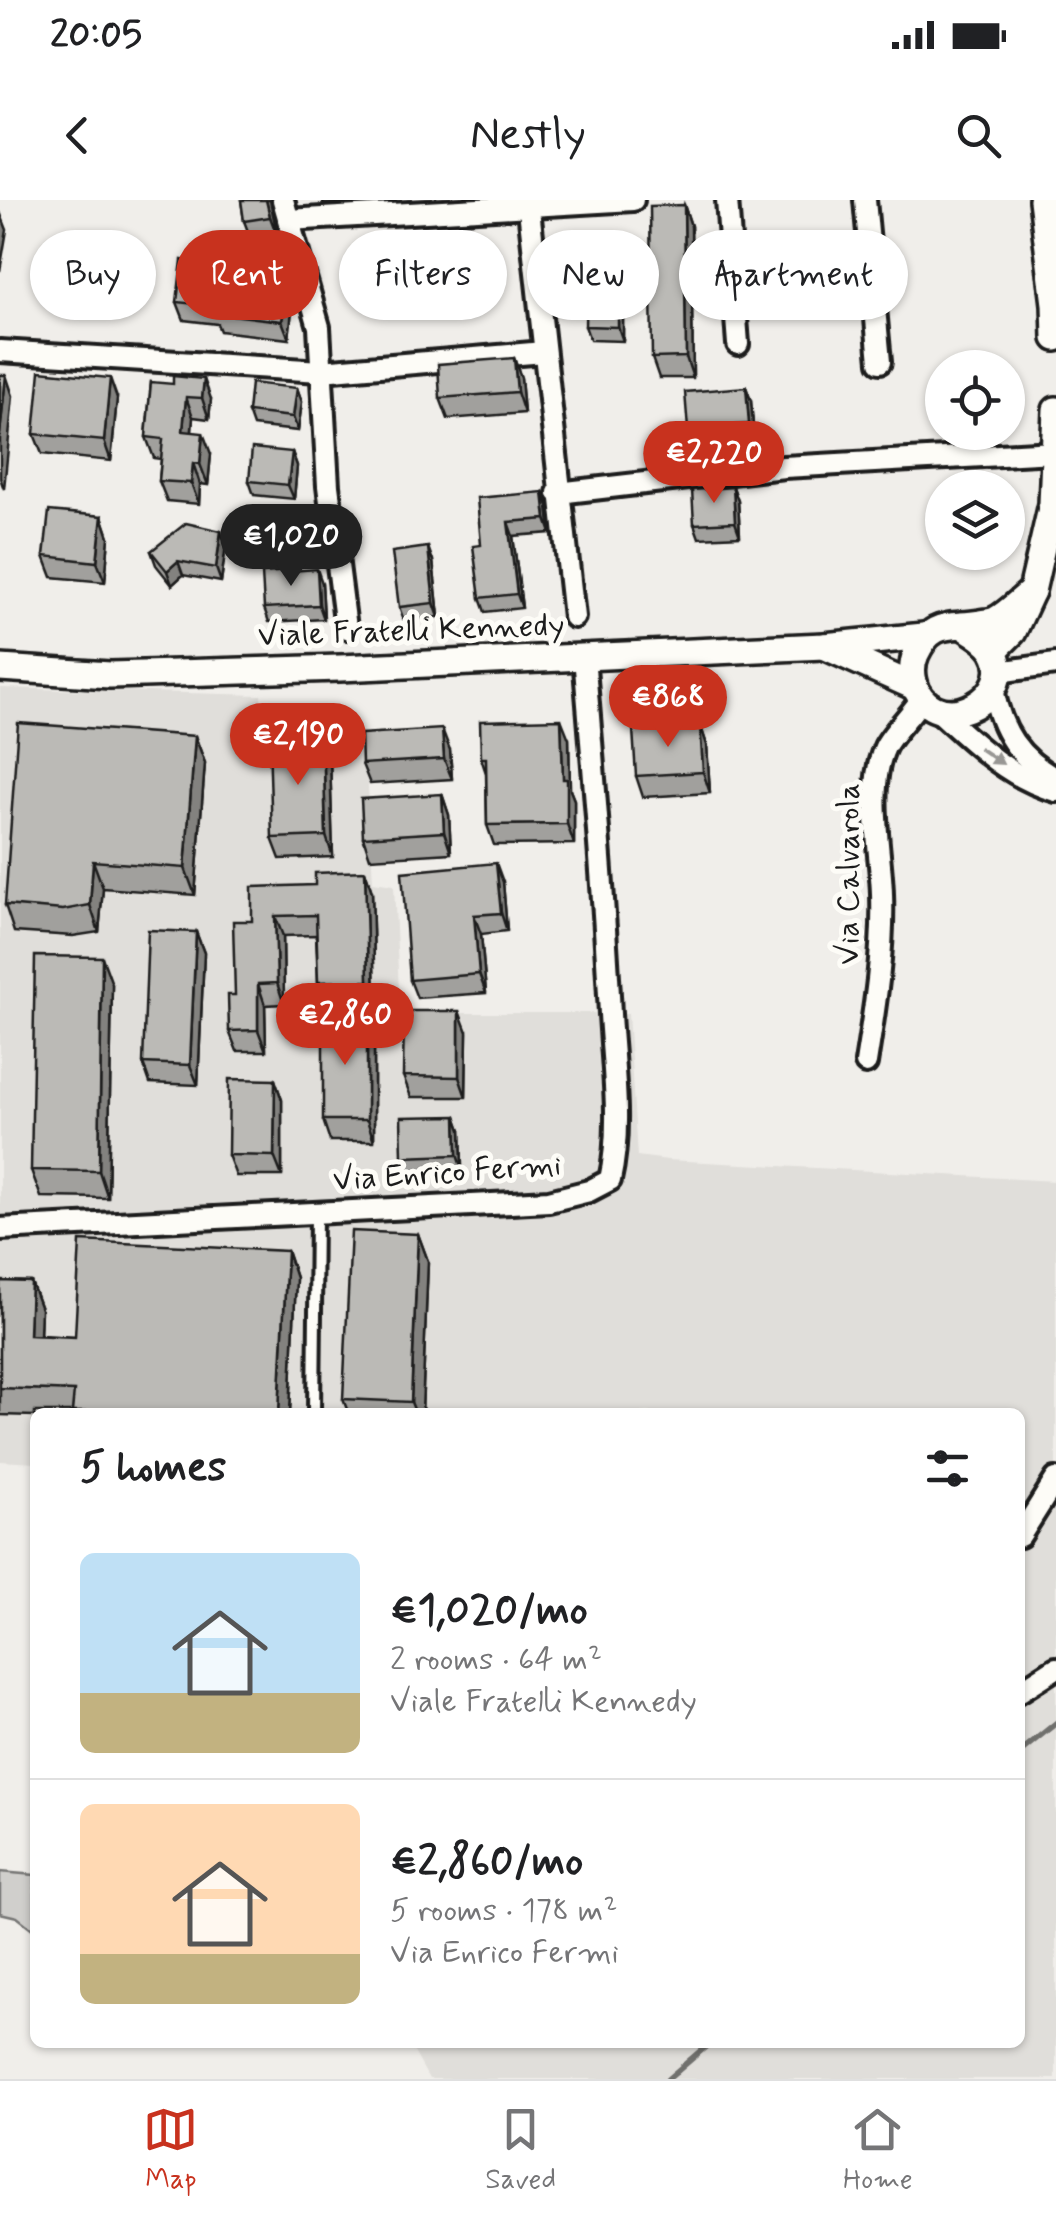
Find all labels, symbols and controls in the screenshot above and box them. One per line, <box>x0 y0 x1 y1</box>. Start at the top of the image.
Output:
text: 20:05 <box>50 11 142 60</box>
text: Nestly <box>470 106 586 165</box>
icon: back <box>50 108 105 163</box>
icon: search <box>951 108 1006 163</box>
chip: Buy <box>30 230 156 320</box>
chip: Rent <box>176 230 319 320</box>
chip: Filters <box>339 230 507 320</box>
chip: New <box>527 230 659 320</box>
chip: Apartment <box>679 230 908 320</box>
map controls <box>925 350 1025 570</box>
button: locate <box>925 350 1025 450</box>
pin: €2,220 <box>633 421 795 506</box>
text: €2,220 <box>665 432 763 474</box>
button: layers <box>925 470 1025 570</box>
pin: €1,020 <box>210 504 372 589</box>
text: €1,020 <box>242 515 340 557</box>
street label: Viale Fratelli Kennedy <box>257 605 565 657</box>
pin: €868 <box>609 665 727 750</box>
text: €868 <box>631 676 705 718</box>
pin: €2,190 <box>217 703 379 788</box>
text: €2,190 <box>252 714 344 756</box>
one-way arrow <box>977 745 1004 765</box>
street label: Via Calvarola <box>828 783 870 965</box>
pin: €2,860 <box>264 983 426 1068</box>
text: €2,860 <box>298 994 392 1036</box>
street label: Via Enrico Fermi <box>331 1144 563 1202</box>
text: 5 homes <box>80 1441 226 1496</box>
icon: filters <box>920 1441 975 1496</box>
text: €1,020/mo <box>390 1584 588 1639</box>
icon: home <box>160 1593 280 1713</box>
text: 2 rooms · 64 m² <box>390 1639 602 1681</box>
text: Viale Fratelli Kennedy <box>390 1681 697 1723</box>
text: €2,860/mo <box>390 1835 583 1890</box>
icon: home <box>160 1844 280 1964</box>
text: 5 rooms · 178 m² <box>390 1890 617 1932</box>
text: Via Enrico Fermi <box>390 1932 619 1974</box>
tab: Map <box>143 2102 198 2199</box>
tab: Saved <box>485 2102 556 2199</box>
tab: Home <box>843 2102 913 2199</box>

